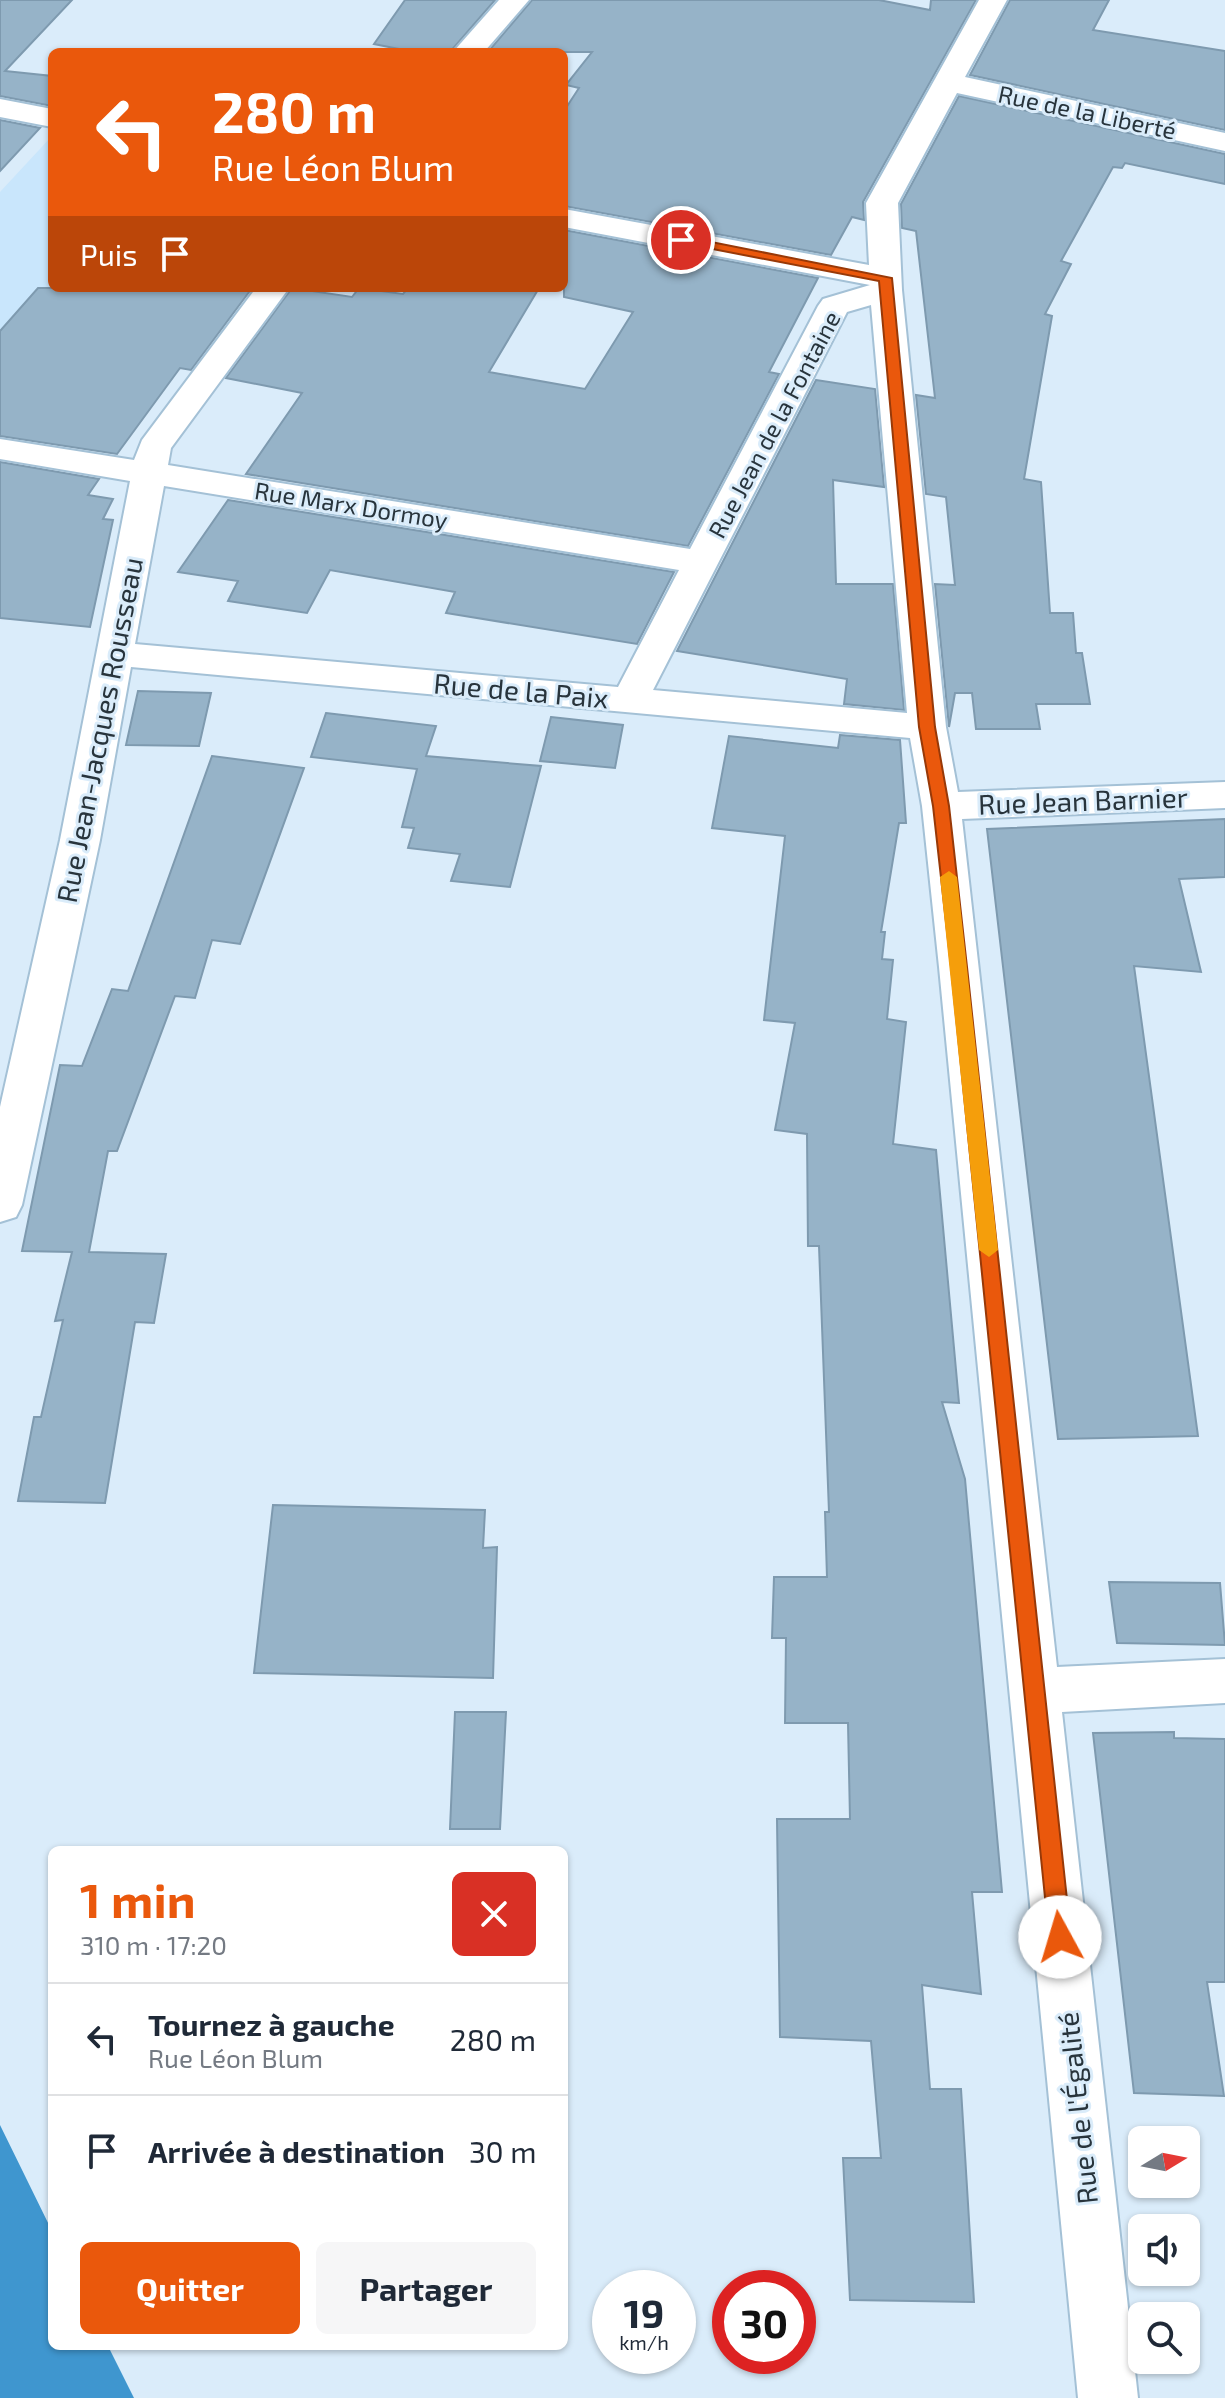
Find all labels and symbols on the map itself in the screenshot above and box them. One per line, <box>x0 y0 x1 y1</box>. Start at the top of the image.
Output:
street label: Rue de la Liberté <box>996 79 1179 145</box>
pin <box>647 206 715 274</box>
street label: Rue Jean de la Fontaine <box>702 306 846 543</box>
street label: Rue Marx Dormoy <box>253 475 450 534</box>
street label: Rue Jean-Jacques Rousseau <box>49 554 149 905</box>
street label: Rue de la Paix <box>432 665 610 715</box>
street label: Rue Jean Barnier <box>977 779 1188 821</box>
position arrow <box>1018 1895 1102 1979</box>
street label: Rue de l'Égalité <box>1050 2010 1104 2206</box>
north arrow <box>1128 2126 1200 2198</box>
speed limit sign: 30 <box>712 2270 816 2374</box>

